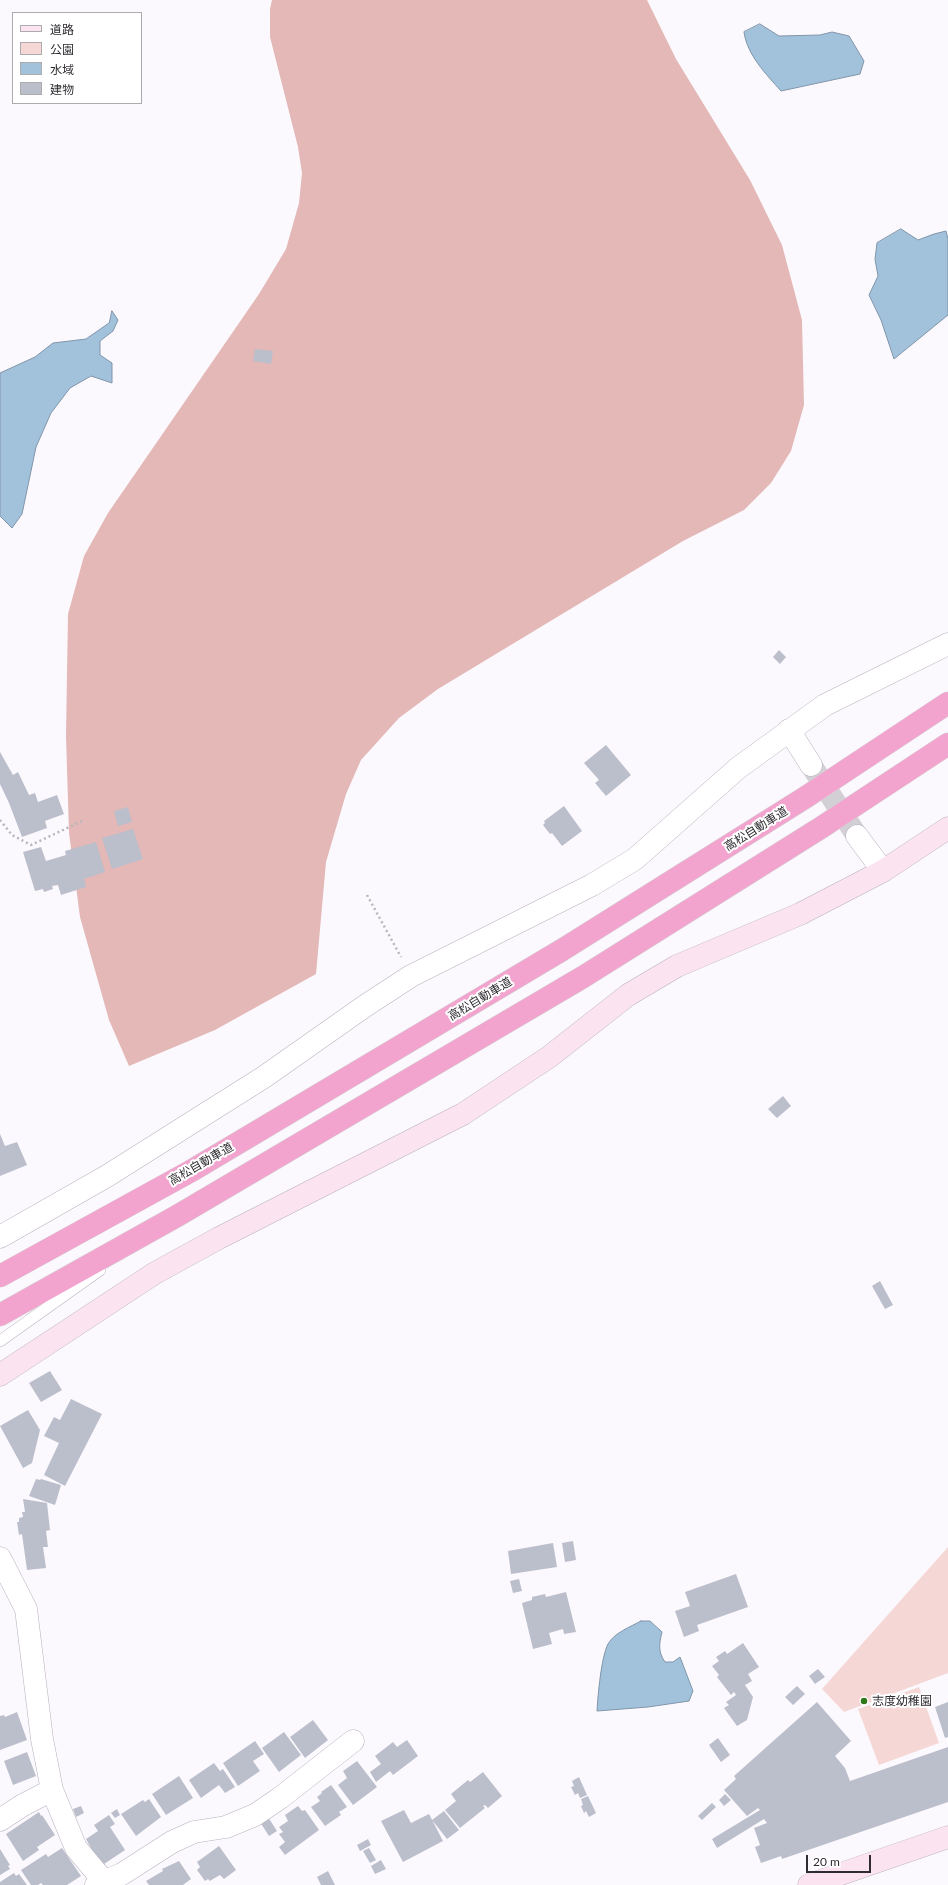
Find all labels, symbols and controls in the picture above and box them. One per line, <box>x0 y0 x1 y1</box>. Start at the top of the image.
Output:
legend <box>12 12 142 104</box>
text: 道路 <box>50 22 74 37</box>
text: 公園 <box>50 42 74 57</box>
text: 水域 <box>50 62 74 77</box>
text: 建物 <box>50 82 74 97</box>
street label: 高松自動車道 <box>722 804 790 854</box>
street label: 高松自動車道 <box>445 974 515 1024</box>
street label: 高松自動車道 <box>166 1140 236 1188</box>
place label: 志度幼稚園 <box>872 1694 932 1708</box>
marker: 志度幼稚園 <box>859 1696 869 1706</box>
scale bar <box>808 1847 873 1873</box>
text: 20 m <box>813 1854 840 1869</box>

